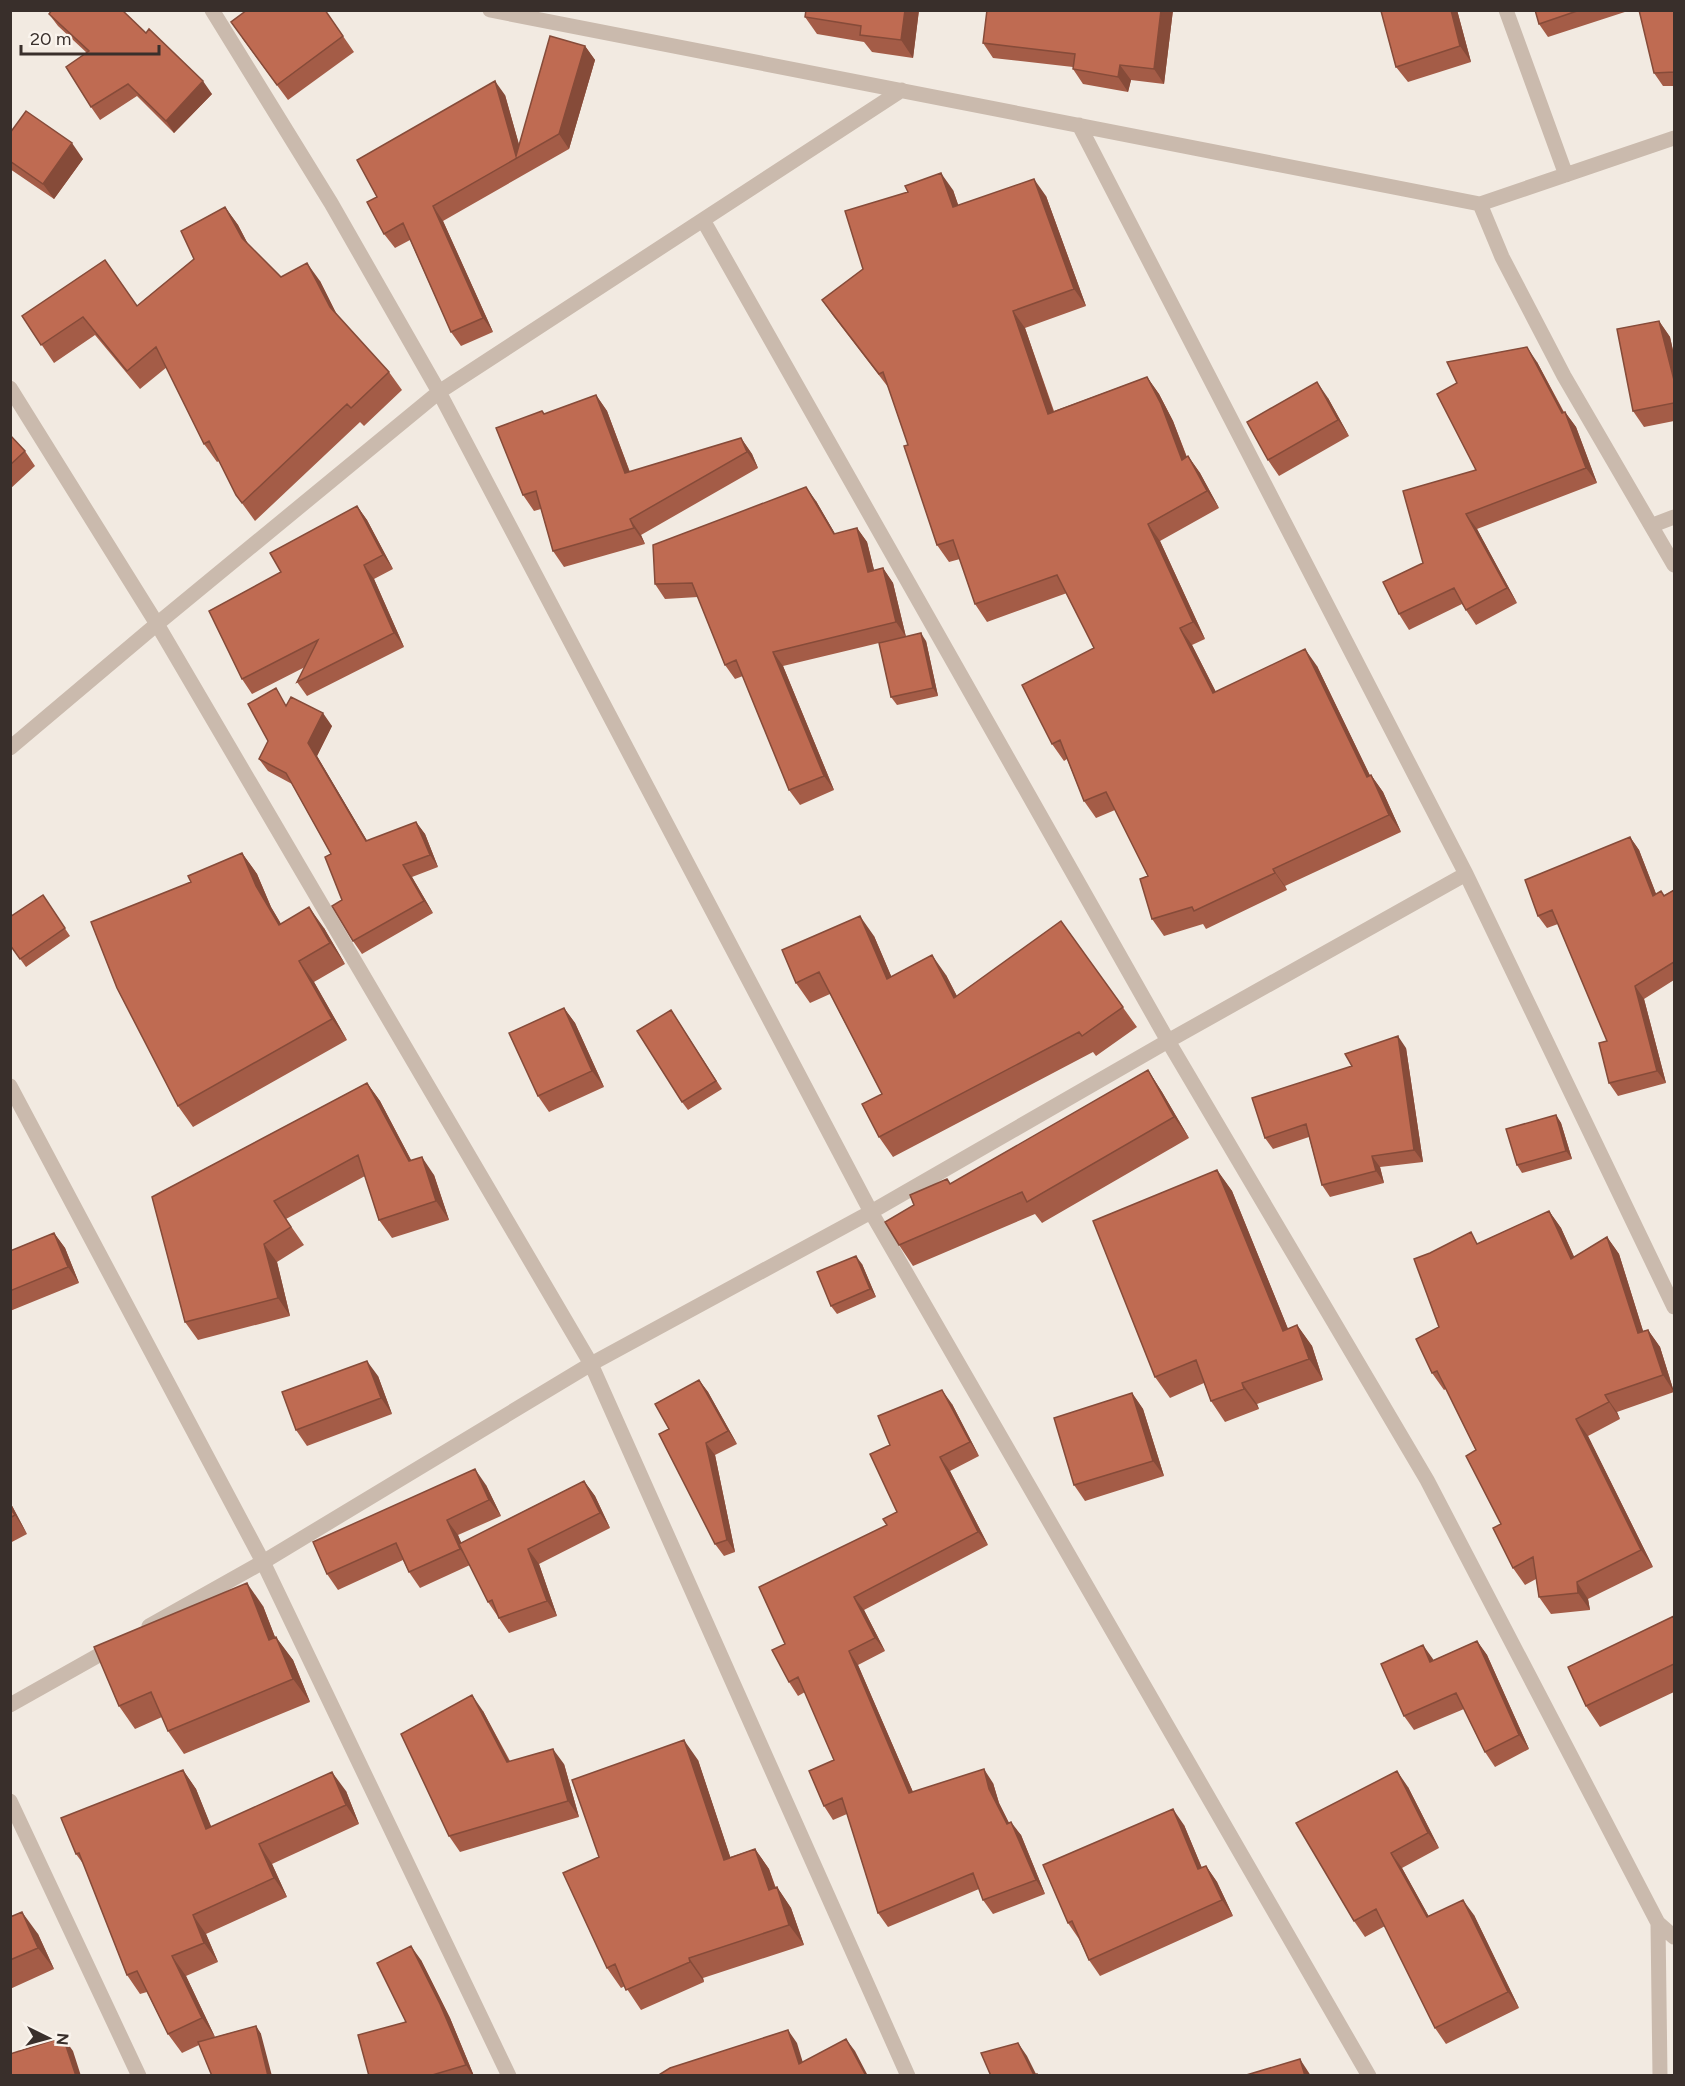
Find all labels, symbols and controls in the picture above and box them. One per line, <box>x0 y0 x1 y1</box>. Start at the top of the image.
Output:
scale bar <box>21 18 159 56</box>
text: 20 m <box>30 28 71 50</box>
north arrow <box>18 2008 78 2068</box>
text: N <box>52 2032 72 2046</box>

